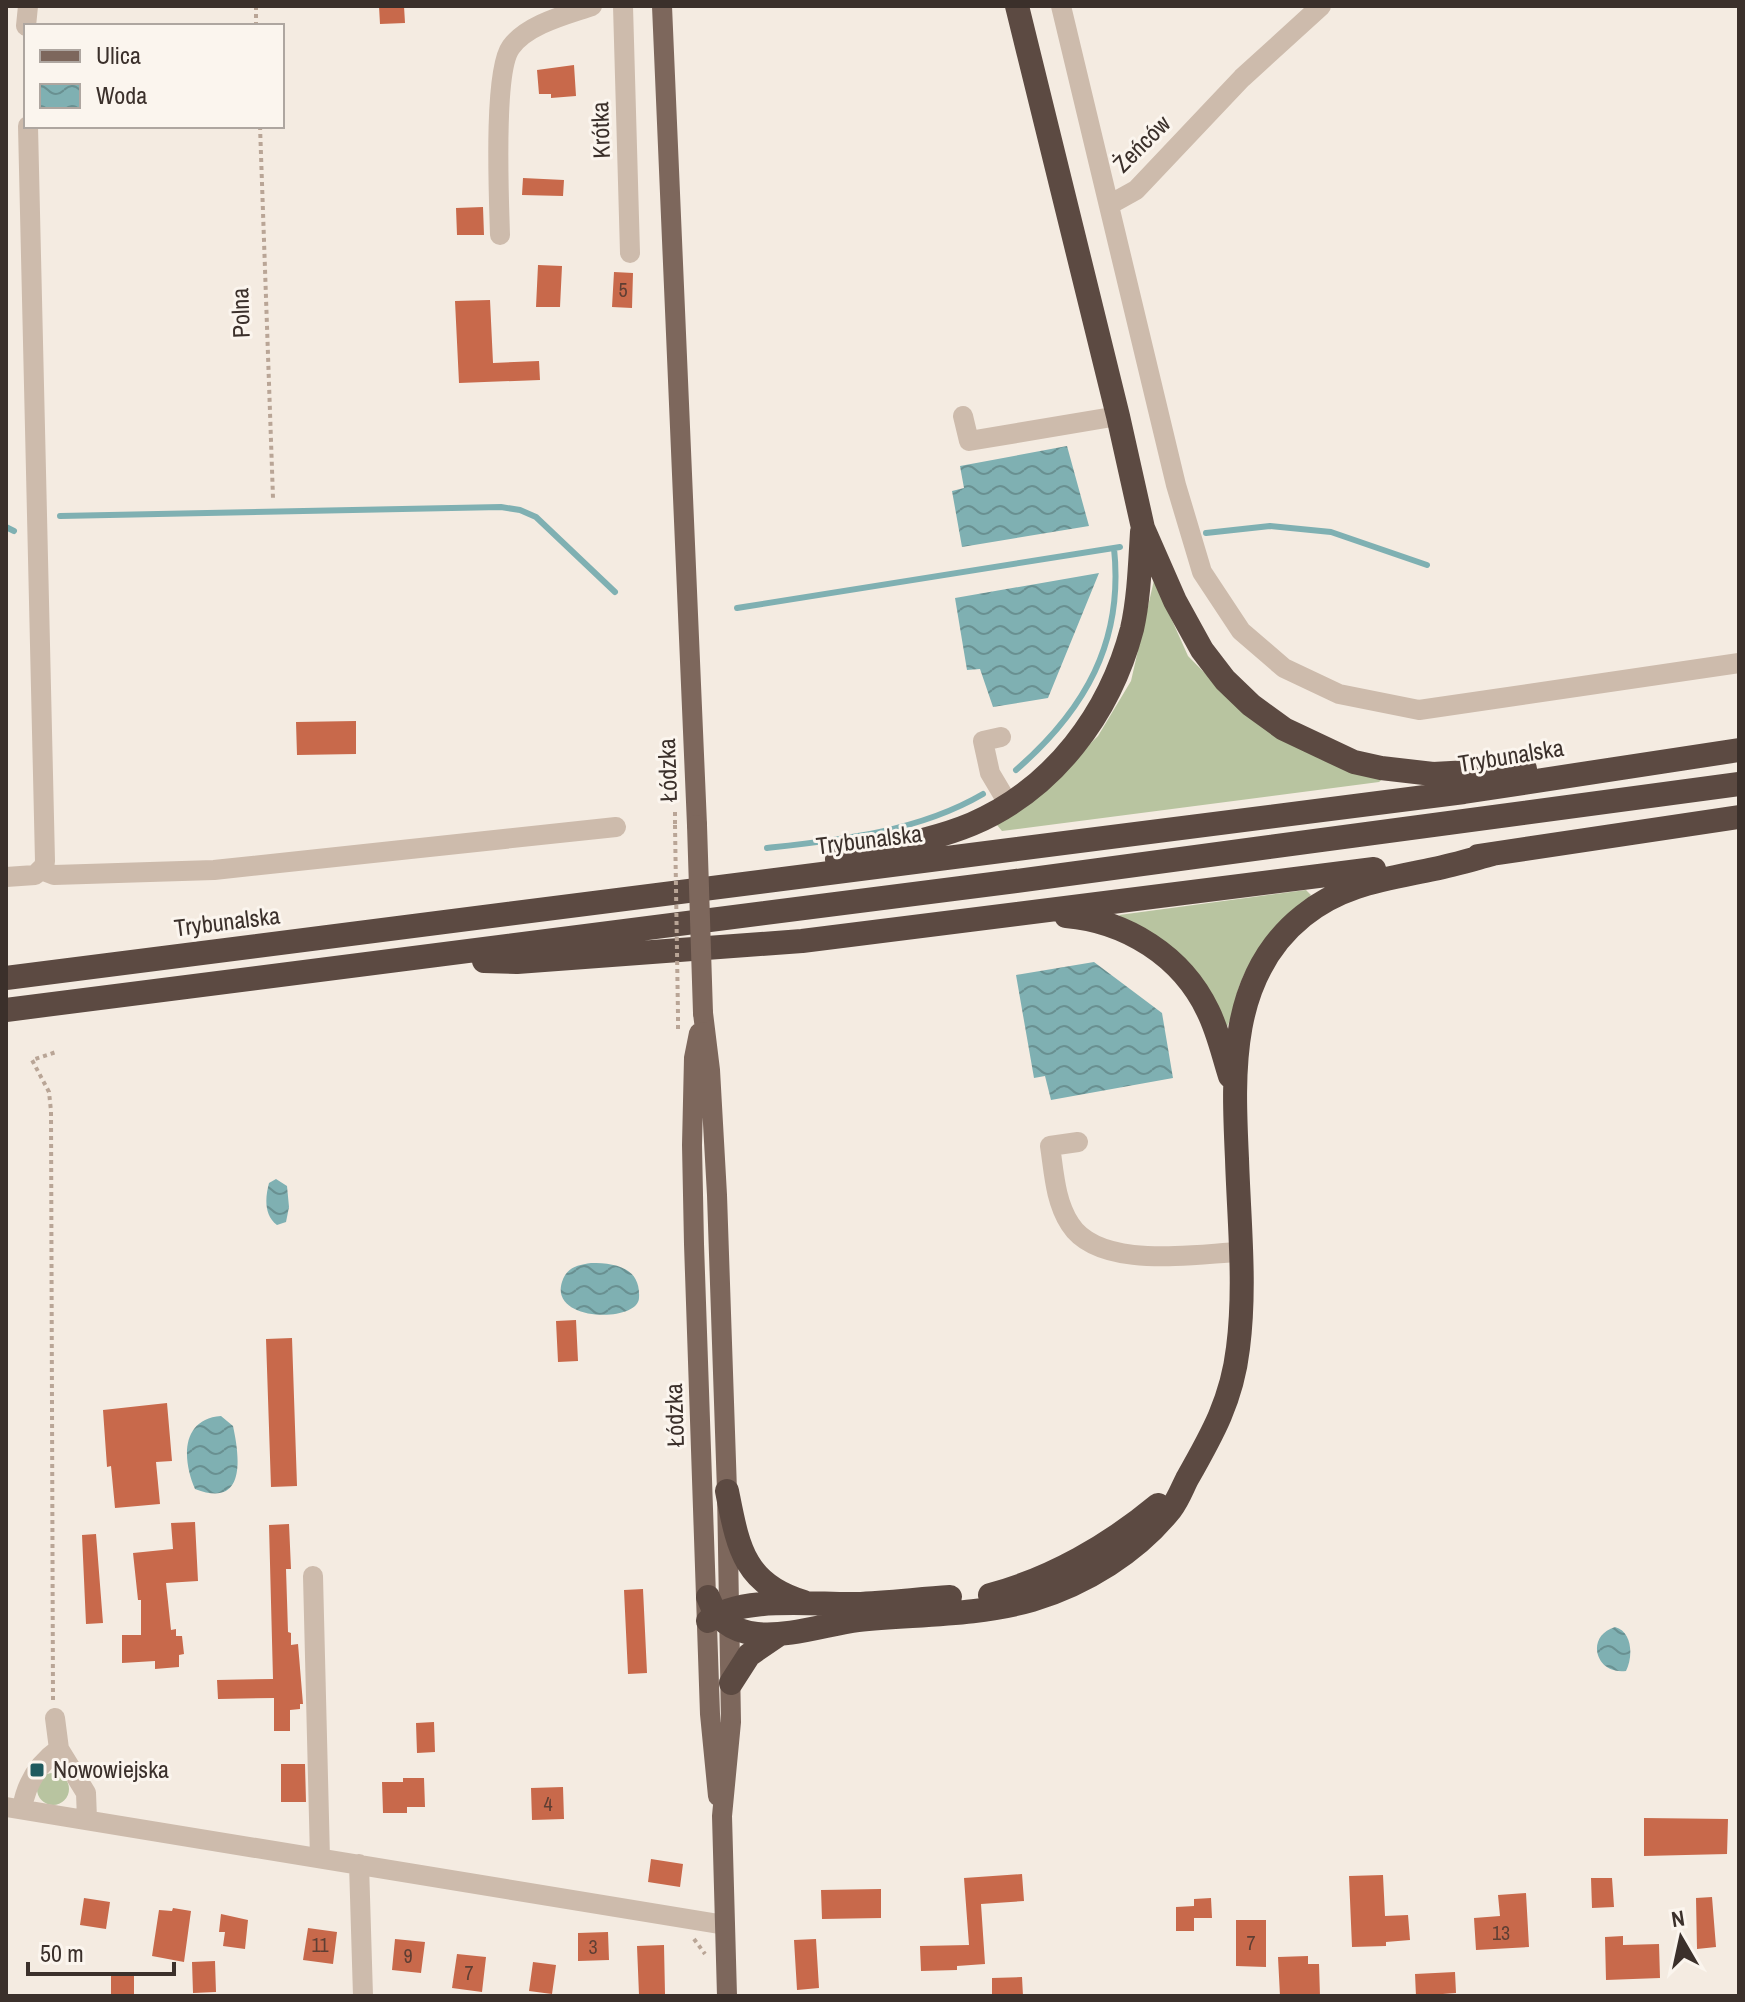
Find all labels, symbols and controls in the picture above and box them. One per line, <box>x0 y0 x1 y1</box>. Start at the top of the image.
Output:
legend <box>24 24 284 128</box>
text: Ulica <box>96 39 141 71</box>
text: Woda <box>96 79 147 111</box>
street label: Krótka <box>583 101 617 159</box>
street label: Żeńców <box>1106 107 1178 179</box>
house number: 5 <box>618 276 628 303</box>
street label: Polna <box>223 287 257 339</box>
street label: Trybunalska <box>1456 731 1566 779</box>
street label: Łódzka <box>650 738 684 802</box>
street label: Trybunalska <box>814 817 924 861</box>
street label: Trybunalska <box>172 899 282 943</box>
street label: Łódzka <box>657 1383 691 1447</box>
place label: Nowowiejska <box>53 1753 169 1785</box>
marker: Nowowiejska <box>28 1761 46 1779</box>
house number: 4 <box>543 1790 553 1817</box>
north arrow <box>1641 1898 1721 1978</box>
text: N <box>1669 1902 1687 1934</box>
house number: 13 <box>1492 1919 1510 1946</box>
scale bar <box>28 1926 174 1976</box>
house number: 7 <box>1246 1929 1256 1956</box>
house number: 11 <box>311 1931 329 1958</box>
house number: 3 <box>588 1933 598 1960</box>
text: 50 m <box>40 1937 84 1969</box>
house number: 9 <box>403 1942 413 1969</box>
house number: 7 <box>464 1959 474 1986</box>

